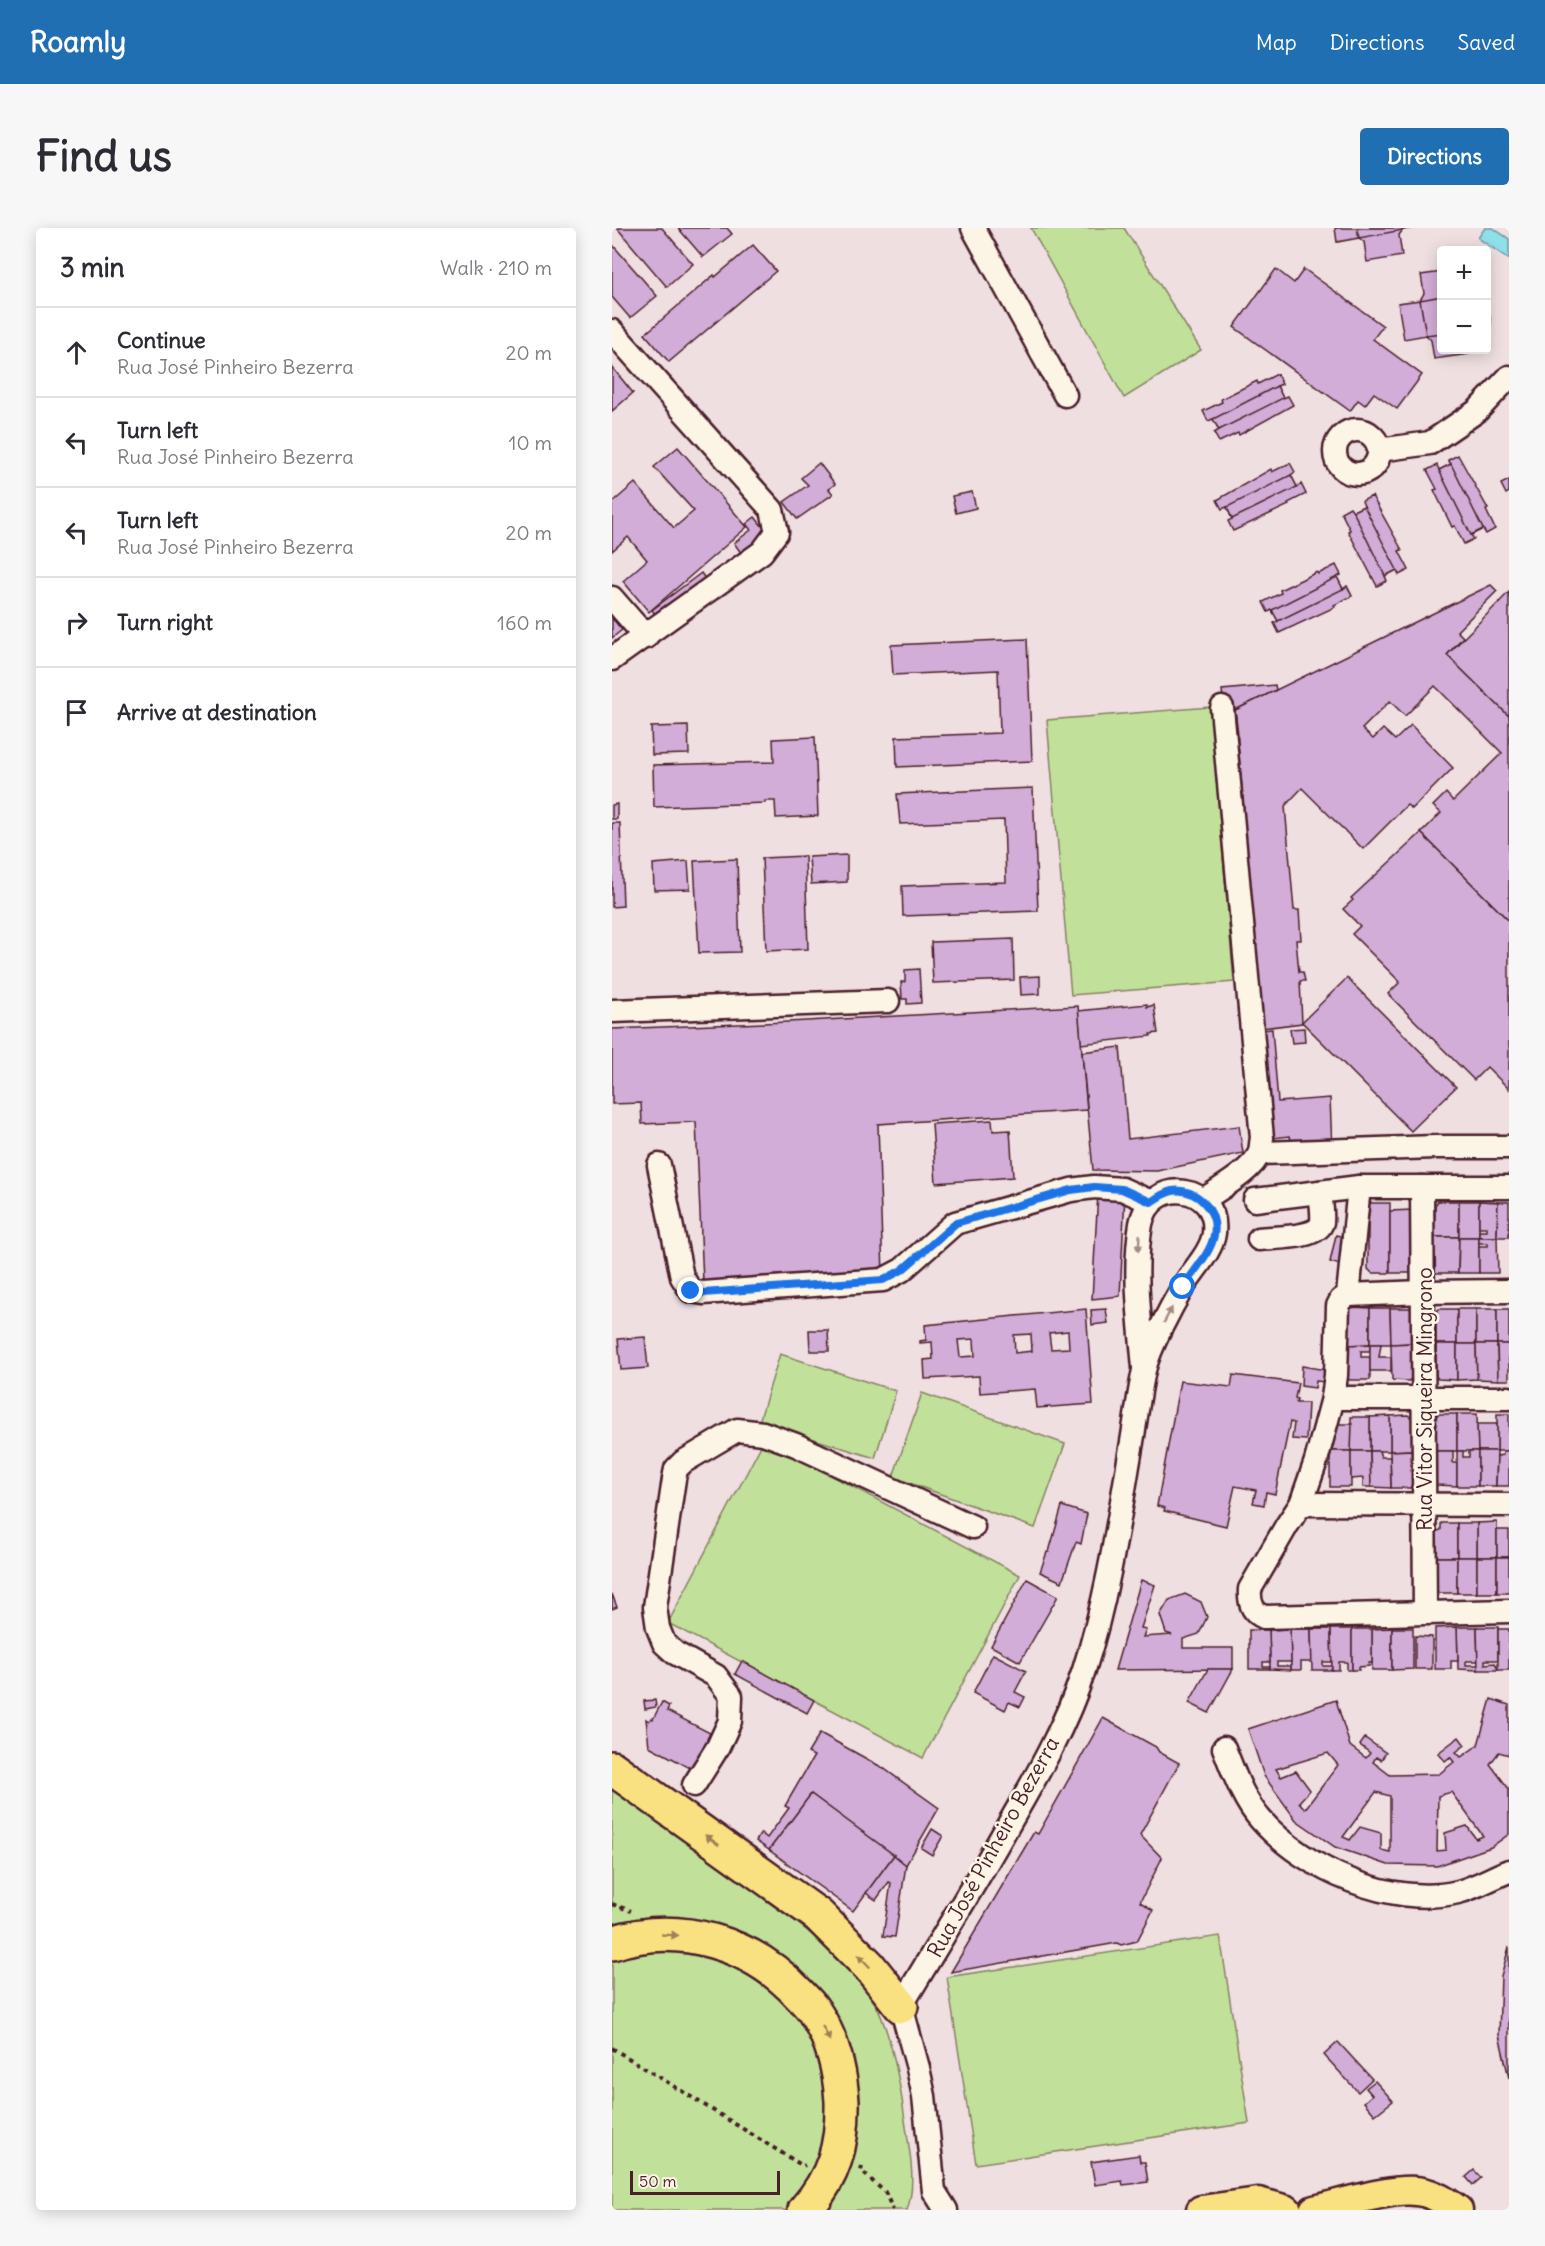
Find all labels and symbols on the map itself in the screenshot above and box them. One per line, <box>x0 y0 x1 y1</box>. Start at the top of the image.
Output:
one-way arrow <box>1135 1234 1144 1253</box>
street label: Rua Vitor Siqueira Mingrono <box>1411 1267 1438 1531</box>
route start <box>1169 1273 1195 1299</box>
route end <box>677 1277 703 1303</box>
one-way arrow <box>1163 1306 1173 1323</box>
street label: Rua José Pinheiro Bezerra <box>921 1732 1065 1962</box>
one-way arrow <box>705 1834 720 1846</box>
one-way arrow <box>660 1930 679 1940</box>
one-way arrow <box>857 1954 871 1969</box>
one-way arrow <box>821 2025 831 2042</box>
scale bar <box>630 2168 780 2196</box>

